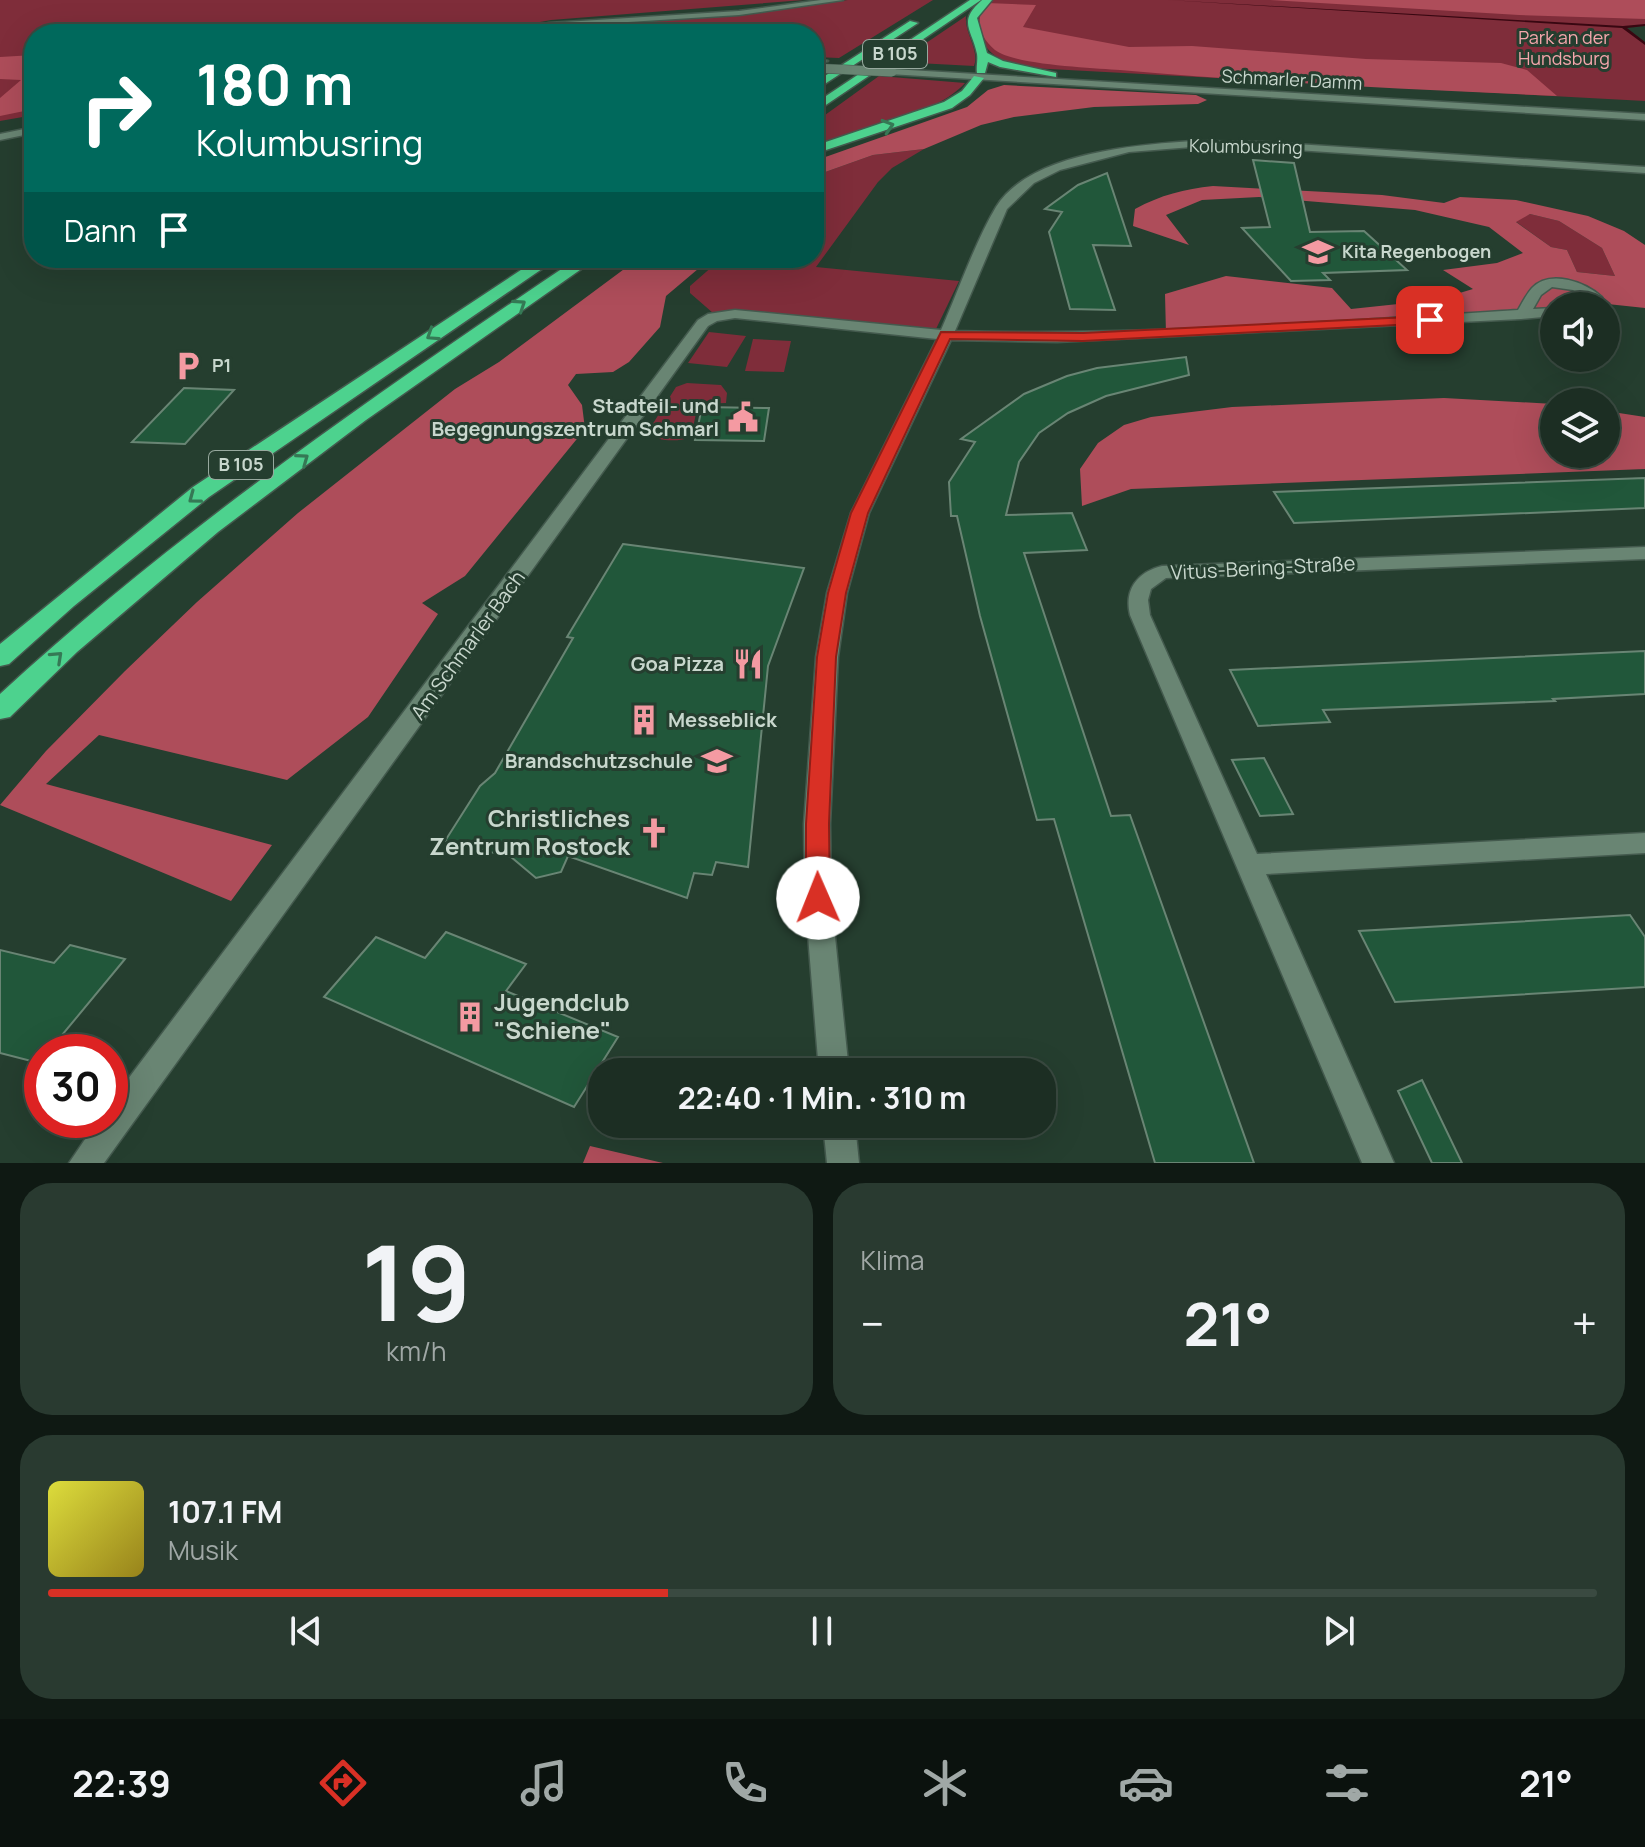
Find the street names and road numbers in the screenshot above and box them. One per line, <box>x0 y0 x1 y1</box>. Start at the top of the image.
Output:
road number: B 105 <box>863 40 927 68</box>
street label: Schmarler Damm <box>1221 63 1363 95</box>
street label: Kolumbusring <box>1189 133 1303 159</box>
road number: B 105 <box>209 451 273 479</box>
street label: Vitus-Bering-Straße <box>1170 549 1356 586</box>
street label: Am Schmarler Bach <box>404 565 531 725</box>

